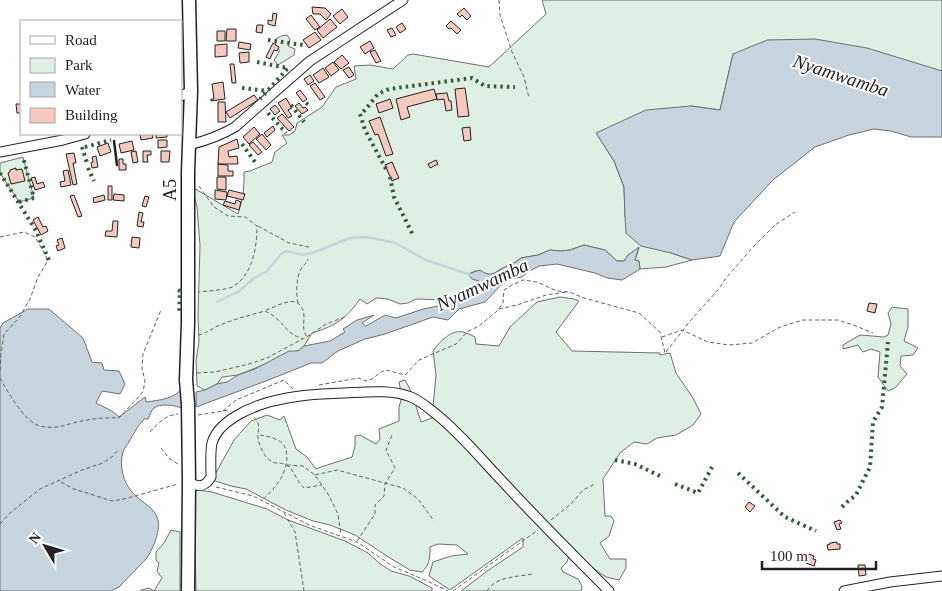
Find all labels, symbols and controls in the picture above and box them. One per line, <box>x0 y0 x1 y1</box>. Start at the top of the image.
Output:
legend <box>20 20 182 135</box>
text: Road <box>65 32 97 48</box>
water label: Nyamwamba <box>789 50 891 101</box>
text: Park <box>65 57 93 73</box>
text: Water <box>65 82 100 98</box>
text: Building <box>65 107 118 123</box>
street label: A5 <box>160 179 180 201</box>
water label: Nyamwamba <box>432 254 532 315</box>
north arrow <box>20 521 70 571</box>
text: N <box>26 530 44 547</box>
scale bar <box>762 538 876 570</box>
text: 100 m <box>770 548 808 564</box>

